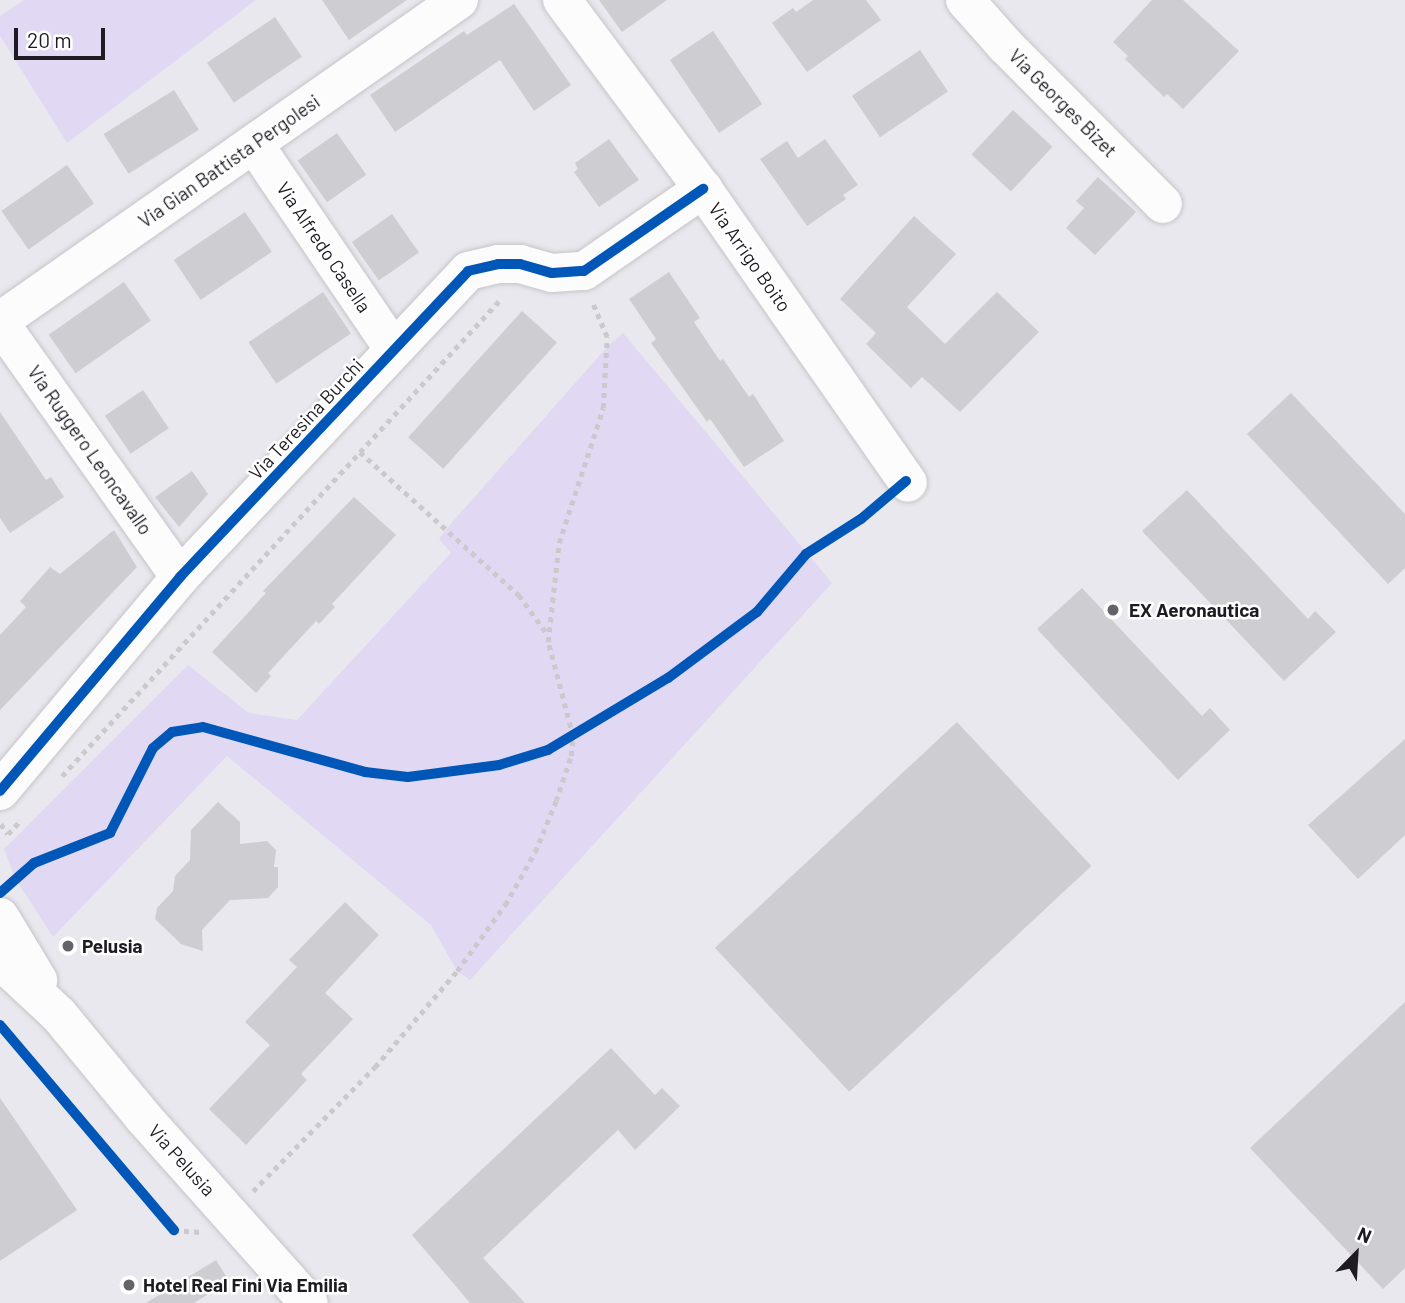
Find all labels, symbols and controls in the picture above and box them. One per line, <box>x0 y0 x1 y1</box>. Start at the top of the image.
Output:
scale bar <box>18 14 108 58</box>
text: 20 m <box>27 27 72 52</box>
street label: Via Georges Bizet <box>1004 44 1122 162</box>
street label: Via Gian Battista Pergolesi <box>134 90 324 232</box>
street label: Via Alfredo Casella <box>272 177 376 317</box>
street label: Via Arrigo Boito <box>704 198 796 316</box>
street label: Via Teresina Burchi <box>244 354 368 484</box>
street label: Via Ruggero Leoncavallo <box>23 361 157 539</box>
place label: EX Aeronautica <box>1129 599 1259 621</box>
marker: EX Aeronautica <box>1103 600 1123 620</box>
place label: Pelusia <box>82 935 143 957</box>
marker: Pelusia <box>60 938 76 954</box>
street label: Via Pelusia <box>144 1119 220 1201</box>
north arrow <box>1321 1219 1391 1289</box>
text: N <box>1354 1221 1375 1247</box>
place label: Hotel Real Fini Via Emilia <box>143 1274 348 1296</box>
marker: Hotel Real Fini Via Emilia <box>121 1277 137 1293</box>

